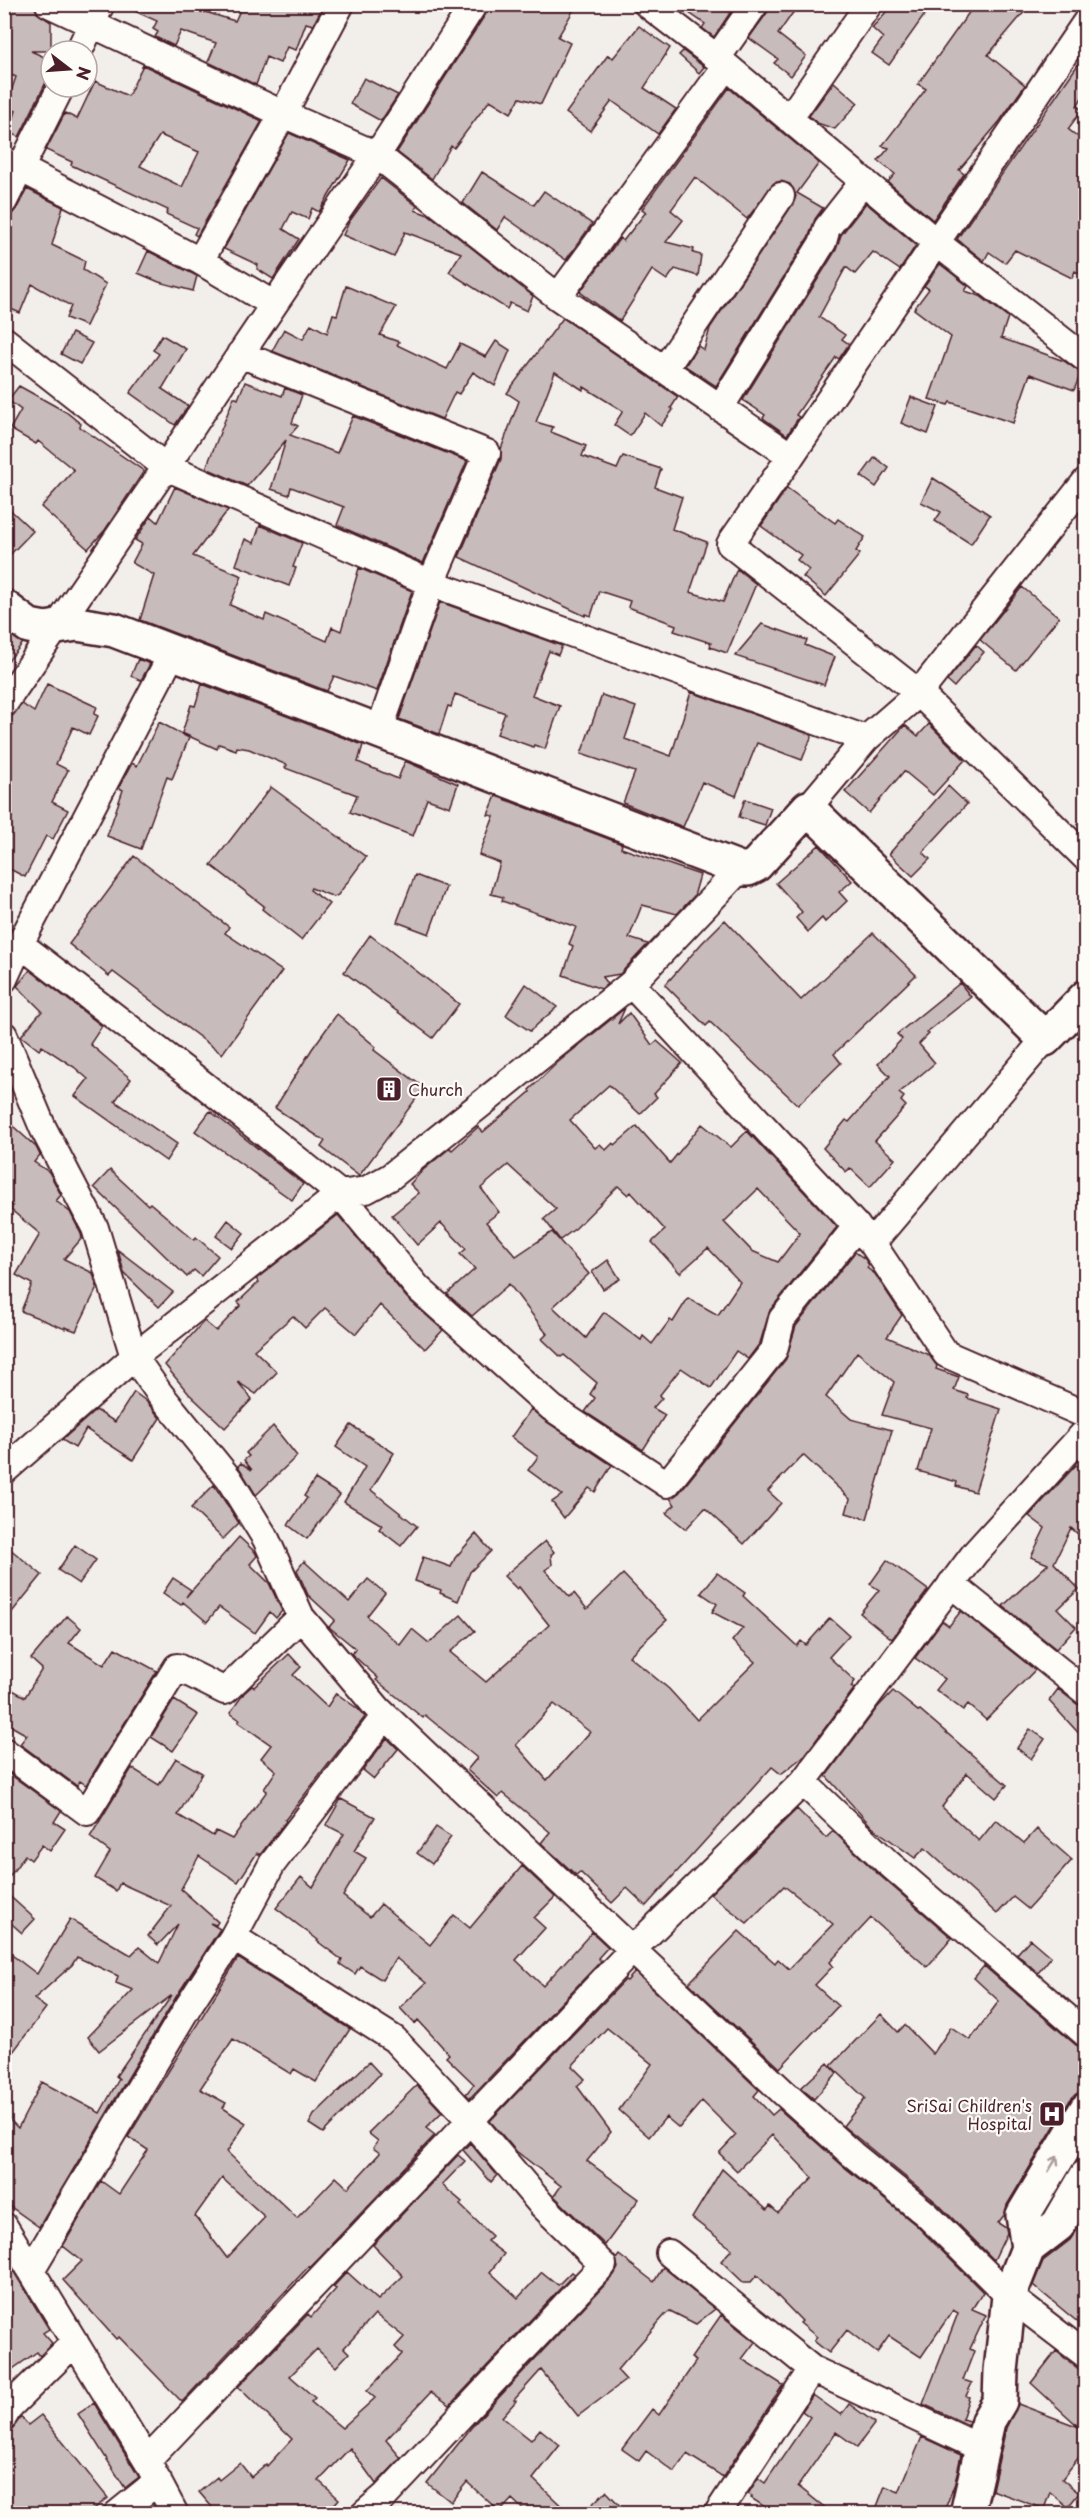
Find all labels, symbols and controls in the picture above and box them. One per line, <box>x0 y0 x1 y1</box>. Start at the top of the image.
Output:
north arrow <box>39 39 99 99</box>
text: N <box>71 64 98 83</box>
building icon: Church <box>374 1074 404 1104</box>
place label: Church <box>408 1077 463 1101</box>
place label: SriSai Children's Hospital <box>906 2093 1032 2135</box>
hospital icon: SriSai Children's Hospital <box>1037 2099 1067 2129</box>
one-way arrow <box>1047 2156 1059 2173</box>

